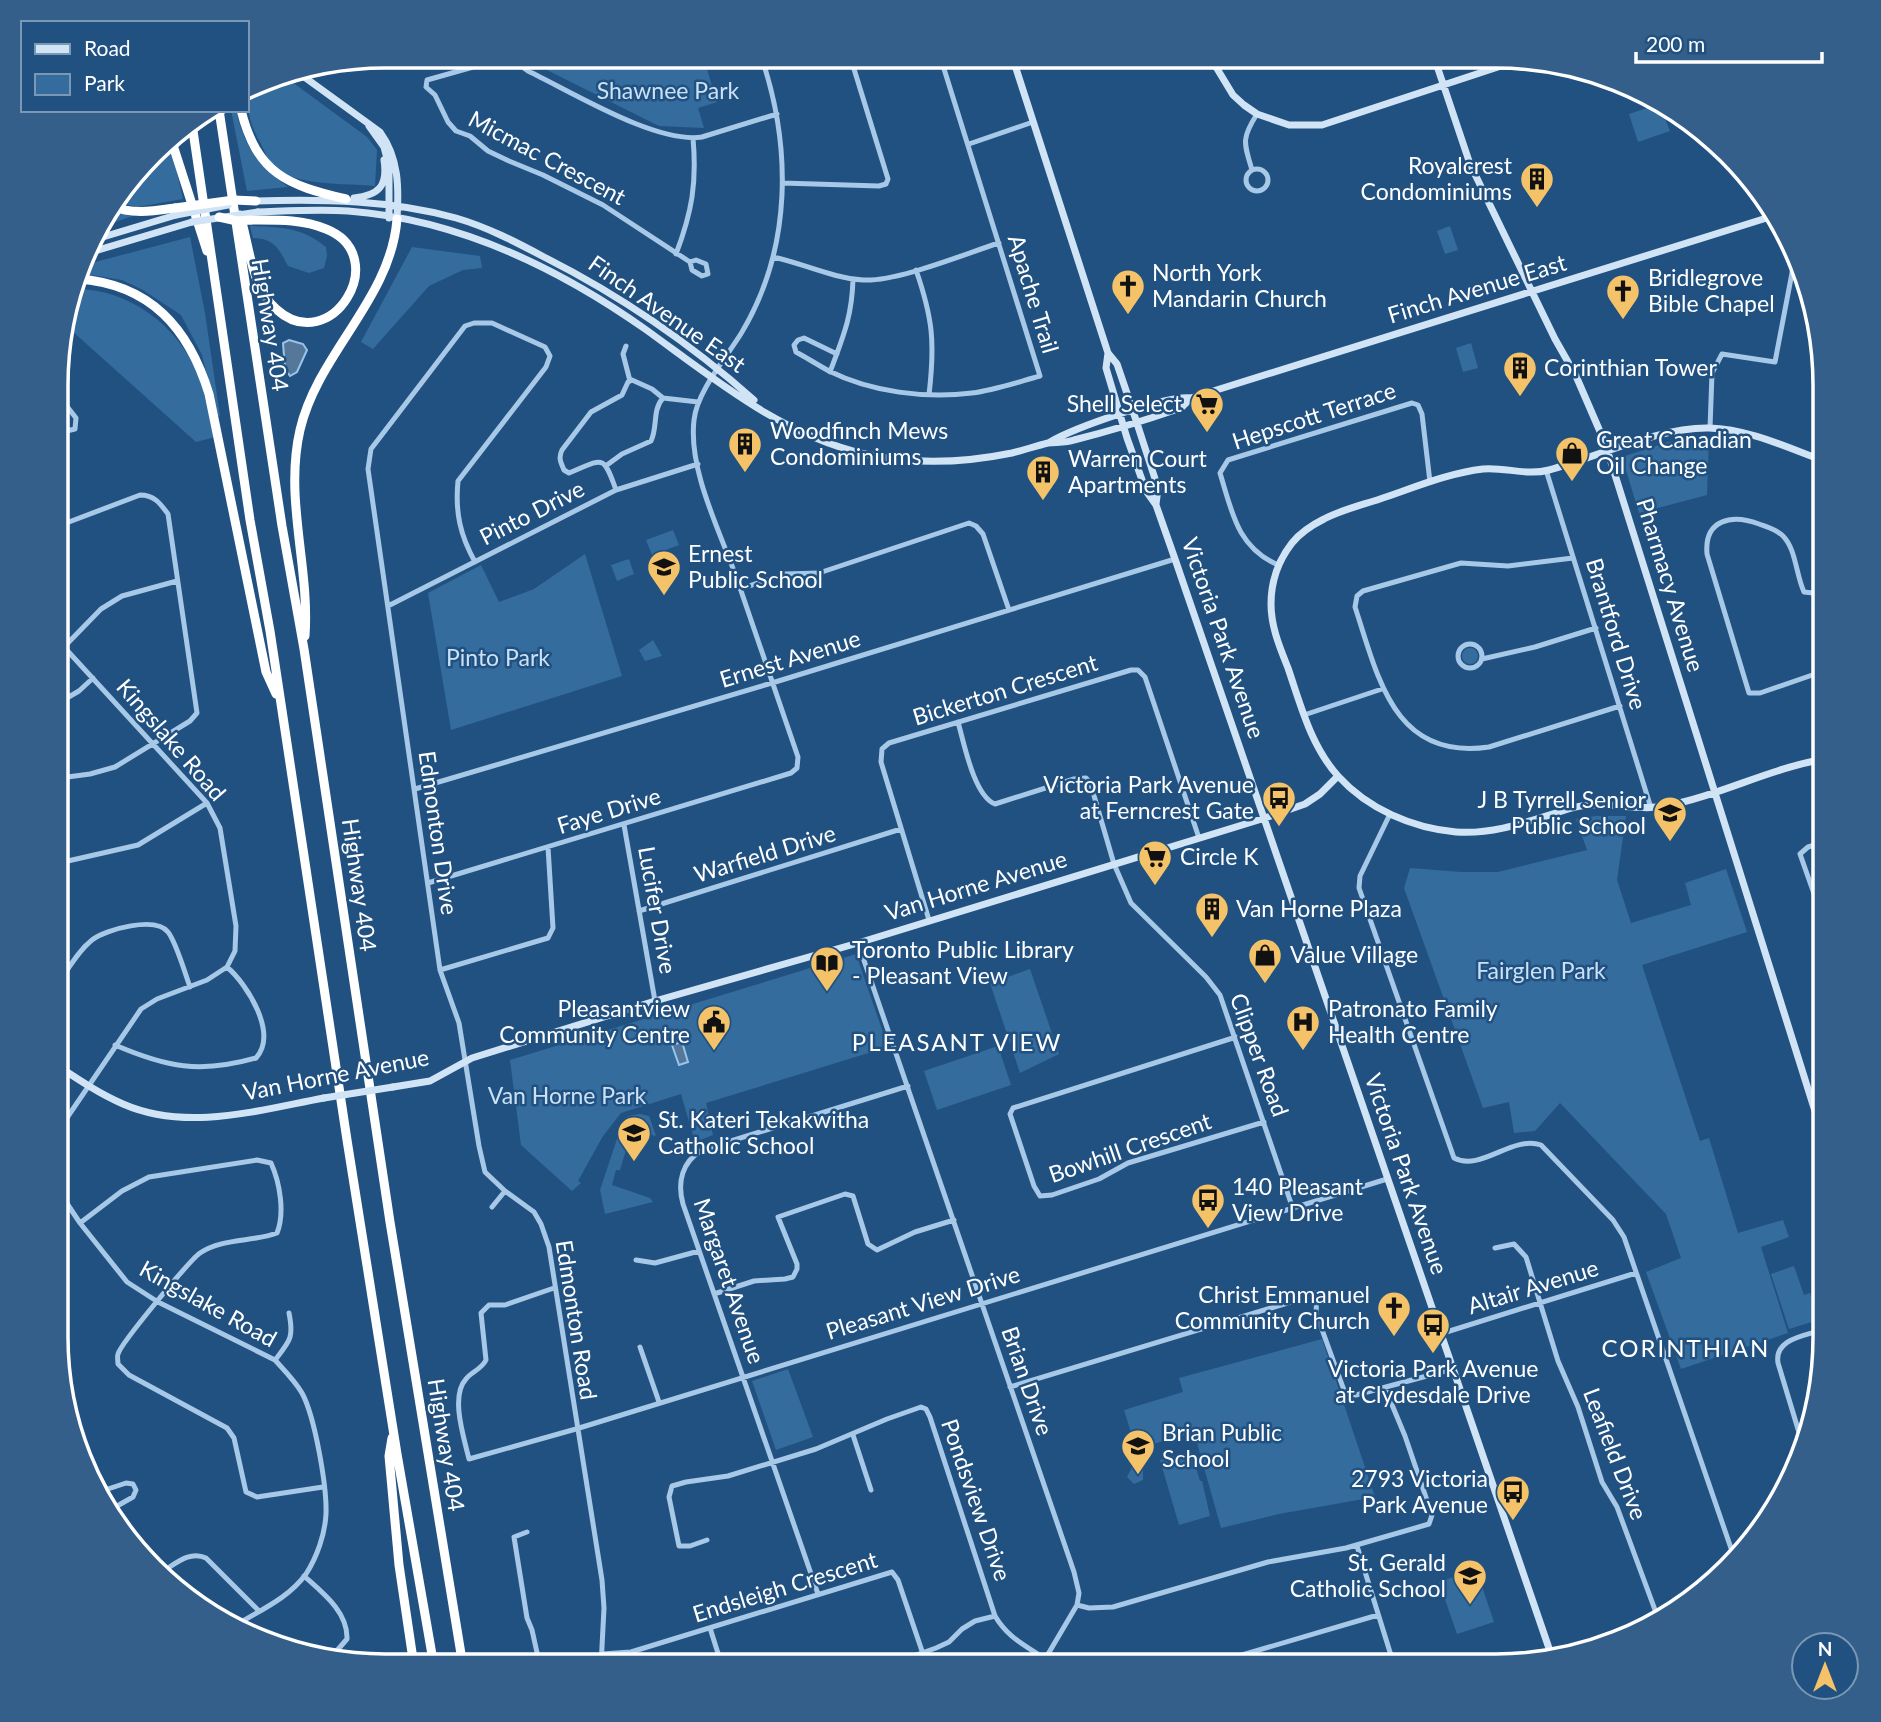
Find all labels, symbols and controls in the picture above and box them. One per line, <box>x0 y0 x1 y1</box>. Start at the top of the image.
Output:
legend <box>21 21 248 112</box>
scale bar <box>1636 21 1822 65</box>
text: 200 m <box>1646 31 1705 56</box>
text: Road <box>84 35 131 60</box>
text: Park <box>84 70 125 95</box>
park label: Shawnee Park <box>597 76 740 104</box>
street label: Micmac Crescent <box>464 104 632 211</box>
place label: Royalcrest Condominiums <box>1361 151 1513 205</box>
building icon: Royalcrest Condominiums <box>1518 160 1556 209</box>
street label: Apache Trail <box>1003 231 1065 356</box>
street label: Finch Avenue East <box>1384 247 1570 328</box>
street label: Finch Avenue East <box>584 249 752 378</box>
street label: Highway 404 <box>247 257 295 393</box>
place label: North York Mandarin Church <box>1152 258 1327 312</box>
place label: Bridlegrove Bible Chapel <box>1648 263 1775 317</box>
church icon: North York Mandarin Church <box>1109 267 1147 316</box>
church icon: Bridlegrove Bible Chapel <box>1604 272 1642 321</box>
building icon: Corinthian Tower <box>1501 349 1539 398</box>
place label: Corinthian Tower <box>1544 353 1717 381</box>
street label: Hepscott Terrace <box>1228 375 1399 455</box>
supermarket icon: Shell Select <box>1188 385 1226 434</box>
place label: Shell Select <box>1067 389 1183 417</box>
place label: Woodfinch Mews Condominiums <box>770 416 948 470</box>
building icon: Woodfinch Mews Condominiums <box>726 425 764 474</box>
place label: Great Canadian Oil Change <box>1596 425 1752 479</box>
shop icon: Great Canadian Oil Change <box>1553 434 1591 483</box>
place label: Warren Court Apartments <box>1068 444 1207 498</box>
building icon: Warren Court Apartments <box>1024 453 1062 502</box>
street label: Pinto Drive <box>474 474 589 550</box>
street label: Pharmacy Avenue <box>1631 494 1711 675</box>
street label: Victoria Park Avenue <box>1176 534 1271 742</box>
place label: Ernest Public School <box>688 539 823 593</box>
school or university icon: Ernest Public School <box>645 548 683 597</box>
street label: Brantford Drive <box>1581 555 1653 713</box>
street label: Ernest Avenue <box>716 623 864 693</box>
park label: Pinto Park <box>446 643 550 671</box>
street label: Bickerton Crescent <box>909 647 1101 730</box>
street label: Kingslake Road <box>111 673 232 806</box>
street label: Edmonton Drive <box>414 749 464 917</box>
place label: Victoria Park Avenue at Ferncrest Gate <box>1043 770 1254 824</box>
bus stop icon: Victoria Park Avenue at Ferncrest Gate <box>1260 779 1298 828</box>
street label: Faye Drive <box>553 781 664 839</box>
place label: J B Tyrrell Senior Public School <box>1477 785 1647 839</box>
school or university icon: J B Tyrrell Senior Public School <box>1651 794 1689 843</box>
street label: Highway 404 <box>337 817 383 953</box>
street label: Warfield Drive <box>690 818 839 888</box>
supermarket icon: Circle K <box>1136 838 1174 887</box>
place label: Circle K <box>1180 842 1259 870</box>
street label: Lucifer Drive <box>633 844 683 976</box>
street label: Van Horne Avenue <box>881 844 1070 926</box>
building icon: Van Horne Plaza <box>1193 890 1231 939</box>
place label: Van Horne Plaza <box>1236 894 1402 922</box>
place label: Toronto Public Library - Pleasant View <box>852 935 1074 989</box>
shop icon: Value Village <box>1246 936 1284 985</box>
place label: Value Village <box>1290 940 1418 968</box>
library icon: Toronto Public Library - Pleasant View <box>808 944 846 993</box>
park label: Fairglen Park <box>1476 956 1606 984</box>
street label: Clipper Road <box>1225 989 1295 1120</box>
place label: Pleasantview Community Centre <box>499 994 690 1048</box>
place label: Patronato Family Health Centre <box>1328 994 1498 1048</box>
public building icon: Pleasantview Community Centre <box>695 1003 733 1052</box>
hospital icon: Patronato Family Health Centre <box>1284 1003 1322 1052</box>
district label: PLEASANT VIEW <box>852 1027 1062 1056</box>
street label: Van Horne Avenue <box>240 1042 431 1106</box>
street label: Victoria Park Avenue <box>1359 1070 1454 1278</box>
park label: Van Horne Park <box>488 1081 647 1109</box>
place label: St. Kateri Tekakwitha Catholic School <box>658 1105 869 1159</box>
street label: Bowhill Crescent <box>1045 1106 1215 1188</box>
school or university icon: St. Kateri Tekakwitha Catholic School <box>615 1114 653 1163</box>
place label: 140 Pleasant View Drive <box>1232 1172 1364 1226</box>
bus stop icon: 140 Pleasant View Drive <box>1189 1181 1227 1230</box>
street label: Margaret Avenue <box>688 1194 771 1367</box>
street label: Edmonton Road <box>551 1238 603 1402</box>
street label: Altair Avenue <box>1464 1253 1601 1319</box>
street label: Kingslake Road <box>135 1254 282 1352</box>
street label: Pleasant View Drive <box>822 1259 1023 1345</box>
place label: Christ Emmanuel Community Church <box>1175 1280 1370 1334</box>
church icon: Christ Emmanuel Community Church <box>1375 1289 1413 1338</box>
bus stop icon: Victoria Park Avenue at Clydesdale Drive <box>1414 1306 1452 1355</box>
street label: Brian Drive <box>996 1322 1060 1439</box>
district label: CORINTHIAN <box>1602 1333 1770 1362</box>
place label: Victoria Park Avenue at Clydesdale Drive <box>1328 1354 1538 1408</box>
street label: Highway 404 <box>423 1377 471 1513</box>
street label: Leafield Drive <box>1578 1384 1654 1523</box>
street label: Pondsview Drive <box>936 1415 1018 1584</box>
place label: Brian Public School <box>1162 1418 1282 1472</box>
school or university icon: Brian Public School <box>1119 1427 1157 1476</box>
place label: 2793 Victoria Park Avenue <box>1351 1464 1488 1518</box>
bus stop icon: 2793 Victoria Park Avenue <box>1494 1473 1532 1522</box>
street label: Endsleigh Crescent <box>689 1544 881 1627</box>
place label: St. Gerald Catholic School <box>1290 1548 1446 1602</box>
school or university icon: St. Gerald Catholic School <box>1451 1557 1489 1606</box>
north arrow <box>1790 1631 1860 1701</box>
text: N <box>1818 1637 1832 1660</box>

